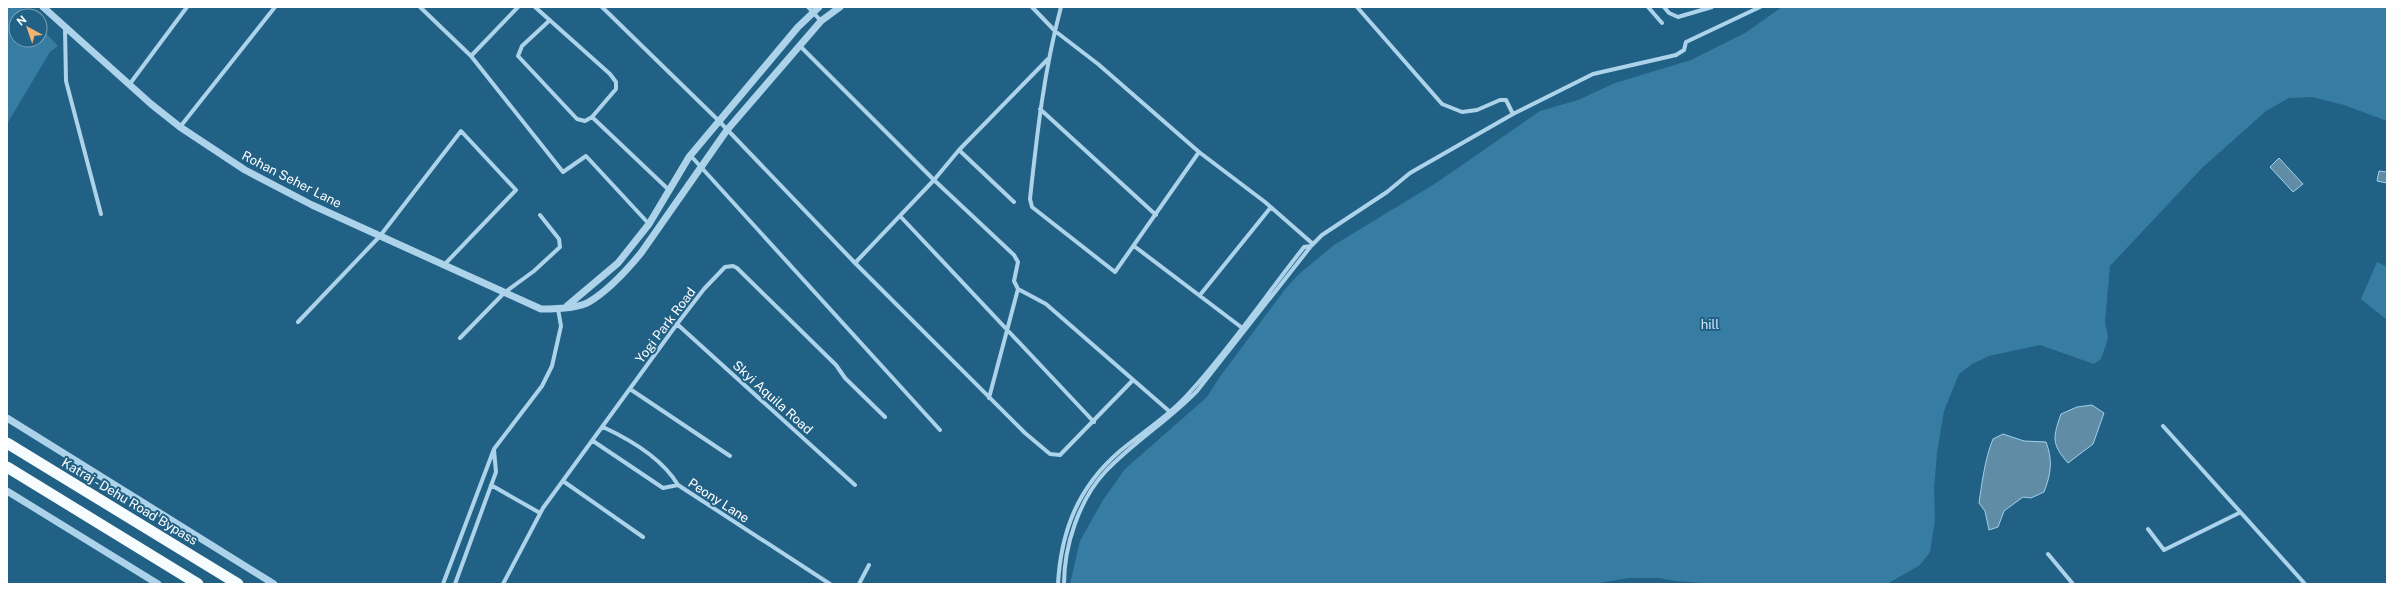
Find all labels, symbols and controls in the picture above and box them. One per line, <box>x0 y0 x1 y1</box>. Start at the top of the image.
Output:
north arrow <box>8 8 48 48</box>
text: N <box>14 13 29 28</box>
street label: Rohan Seher Lane <box>239 148 344 211</box>
street label: Yogi Park Road <box>632 285 699 366</box>
park label: hill <box>1701 317 1719 332</box>
street label: Skyi Aquila Road <box>730 358 816 437</box>
street label: Katraj - Dehu Road Bypass <box>59 455 200 548</box>
street label: Peony Lane <box>685 475 752 526</box>

